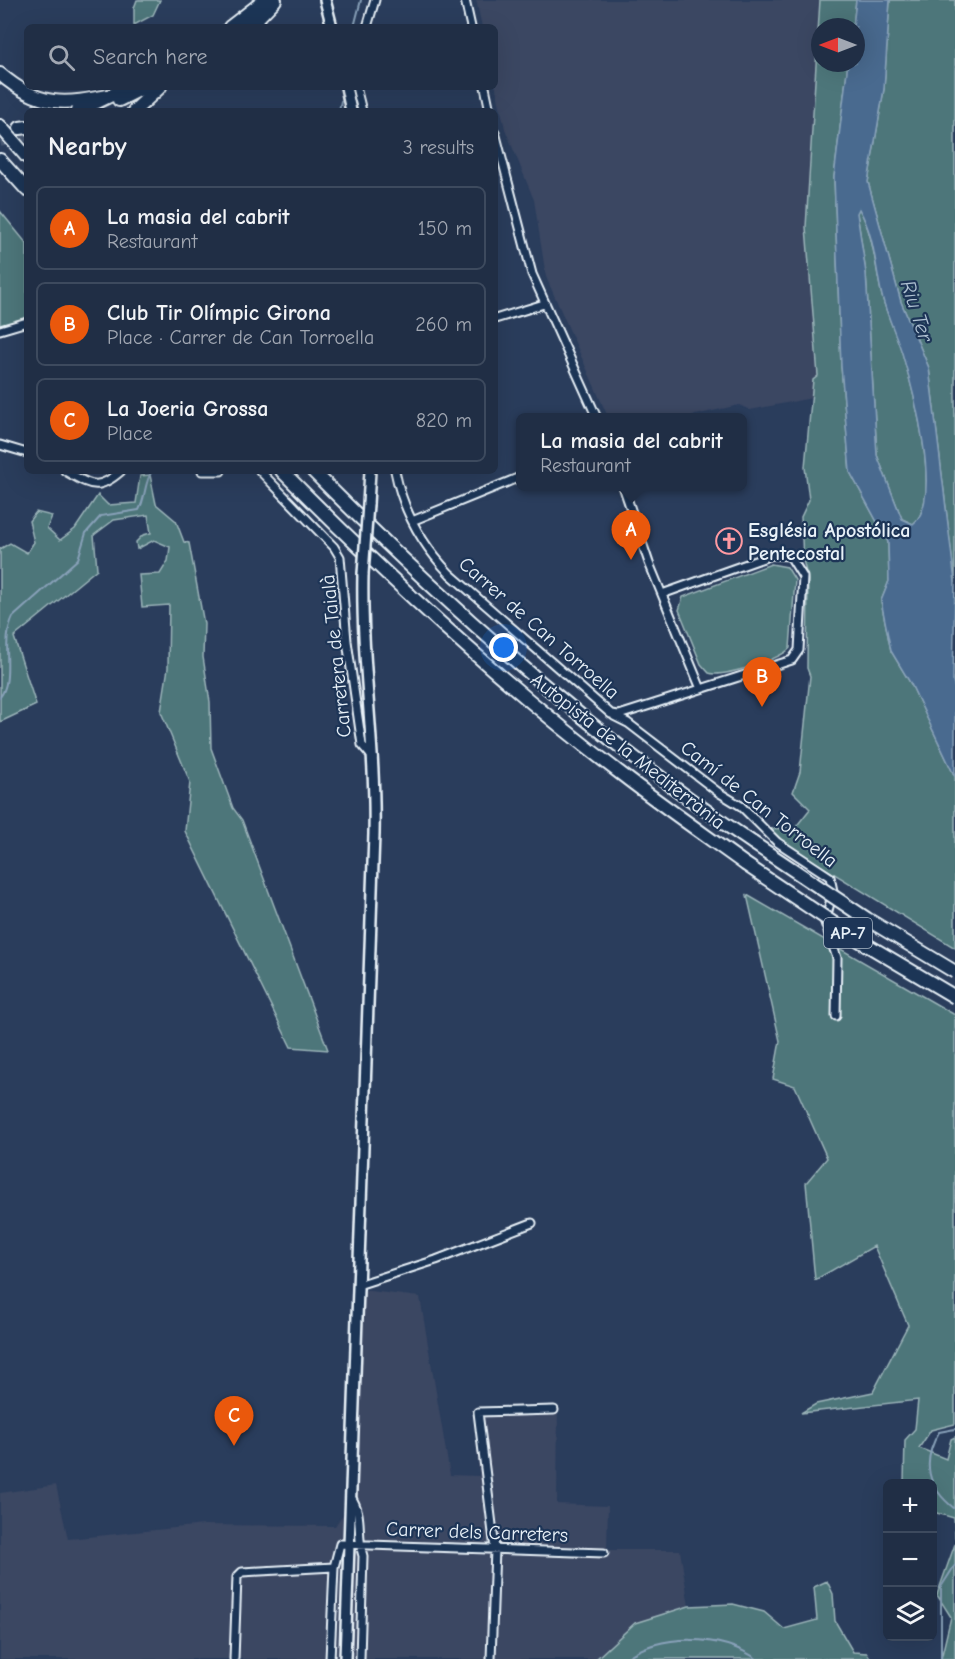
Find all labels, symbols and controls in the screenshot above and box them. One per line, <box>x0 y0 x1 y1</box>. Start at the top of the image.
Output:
north arrow <box>811 18 865 72</box>
search box <box>24 24 498 90</box>
icon: search <box>45 41 78 74</box>
text: Search here <box>93 44 208 70</box>
text: Nearby <box>48 132 127 162</box>
text: 3 results <box>403 136 474 159</box>
text: La masia del cabrit <box>107 204 290 230</box>
text: A <box>64 217 75 240</box>
text: 150 m <box>418 217 472 240</box>
text: Restaurant <box>107 230 197 253</box>
water label: Riu Ter <box>896 277 939 346</box>
text: Club Tir Olímpic Girona <box>107 300 331 326</box>
text: B <box>63 313 76 336</box>
text: 260 m <box>415 313 472 336</box>
text: Place · Carrer de Can Torroella <box>107 326 374 349</box>
text: La Joeria Grossa <box>107 396 268 422</box>
text: C <box>63 409 76 432</box>
text: 820 m <box>416 409 472 432</box>
popup <box>516 413 747 491</box>
text: Place <box>107 422 153 445</box>
text: La masia del cabrit <box>540 428 723 454</box>
text: Restaurant <box>540 454 631 477</box>
pin: A <box>612 510 650 560</box>
place label: Església Apostólica Pentecostal <box>748 519 910 565</box>
church icon: Església Apostólica Pentecostal <box>714 526 744 556</box>
street label: Carrer de Can Torroella <box>454 552 624 704</box>
street label: Carretera de Taialà <box>316 573 356 739</box>
your location <box>489 633 518 662</box>
pin: B <box>742 658 782 707</box>
street label: Autopista de la Mediterrània <box>526 668 730 834</box>
street label: Camí de Can Torroella <box>676 736 842 872</box>
road number: AP-7 <box>824 918 872 948</box>
pin: C <box>214 1396 254 1446</box>
map controls <box>883 1479 937 1641</box>
button: + <box>883 1479 937 1533</box>
street label: Carrer dels Carreters <box>386 1517 568 1547</box>
button: − <box>883 1533 937 1587</box>
button: layers <box>883 1587 937 1641</box>

